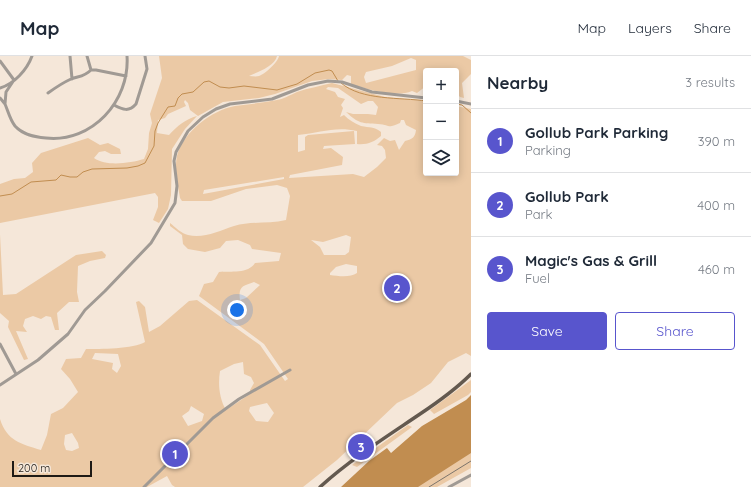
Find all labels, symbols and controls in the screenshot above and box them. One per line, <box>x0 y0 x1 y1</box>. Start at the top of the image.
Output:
text: Map <box>20 16 59 40</box>
text: Map <box>577 19 606 37</box>
text: Layers <box>628 19 672 37</box>
text: Share <box>694 19 731 37</box>
map controls <box>423 68 459 176</box>
button: + <box>423 68 459 104</box>
text: Nearby <box>487 72 548 93</box>
text: 3 results <box>685 74 735 90</box>
button: − <box>423 104 459 140</box>
text: Gollub Park Parking <box>525 123 668 142</box>
text: 1 <box>497 133 503 149</box>
text: 390 m <box>698 133 735 149</box>
button: layers <box>423 140 459 176</box>
text: Parking <box>525 142 571 158</box>
text: Gollub Park <box>525 187 609 206</box>
text: 2 <box>496 197 504 213</box>
text: 400 m <box>697 197 735 213</box>
text: Park <box>525 206 553 222</box>
text: Magic's Gas & Grill <box>525 251 657 270</box>
text: 3 <box>497 261 503 277</box>
text: 460 m <box>698 261 735 277</box>
text: Fuel <box>525 270 550 286</box>
pin: 2 <box>384 273 410 303</box>
your location <box>227 300 247 320</box>
button: Save <box>487 312 607 350</box>
button: Share <box>615 312 735 350</box>
pin: 3 <box>348 432 374 462</box>
pin: 1 <box>162 439 188 469</box>
scale bar <box>12 459 92 478</box>
text: 200 m <box>18 461 50 475</box>

